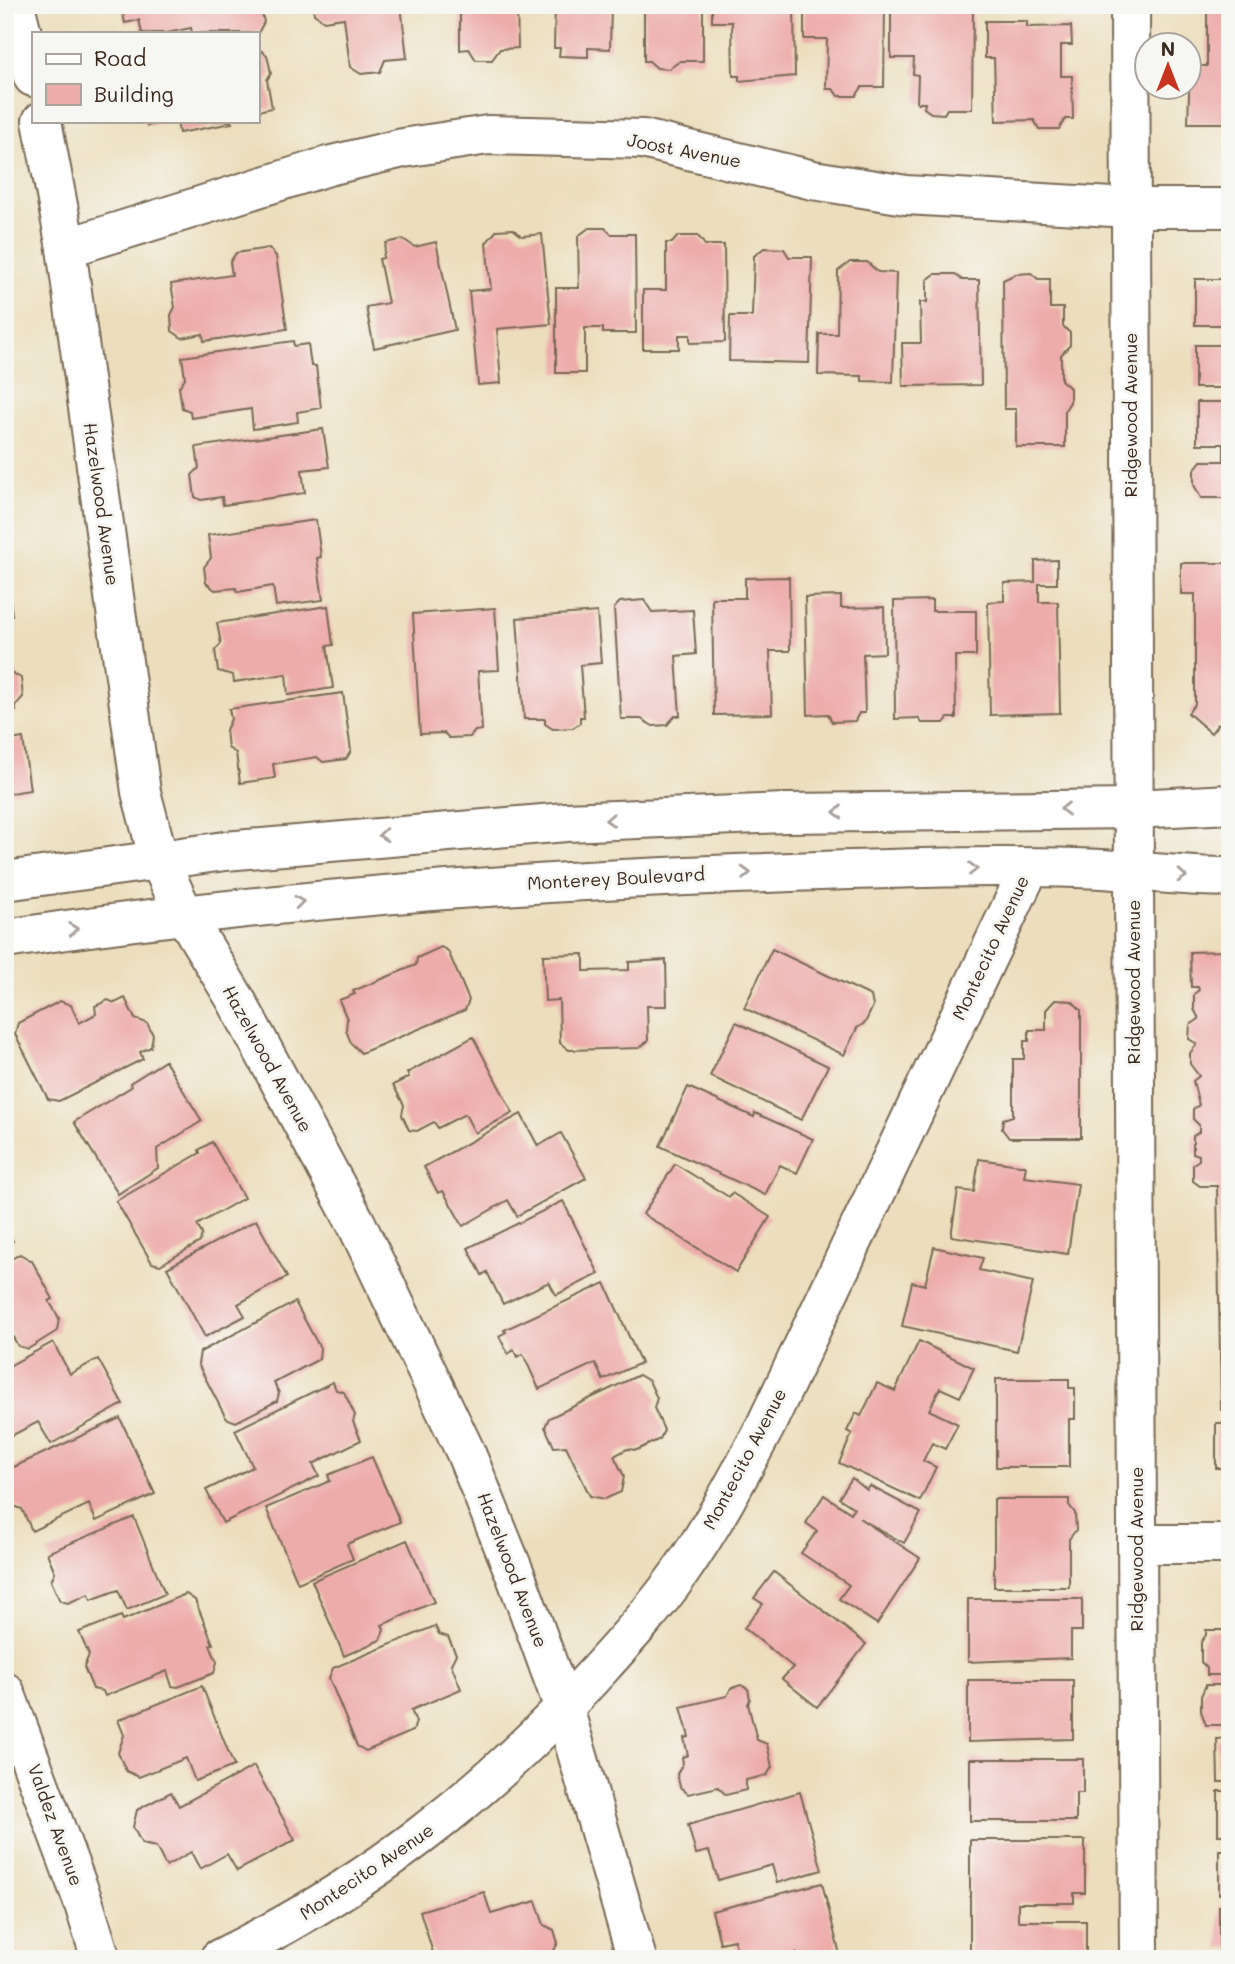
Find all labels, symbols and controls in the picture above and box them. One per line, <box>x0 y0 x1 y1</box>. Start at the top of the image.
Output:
legend <box>32 32 259 122</box>
north arrow <box>1134 32 1204 102</box>
text: N <box>1161 36 1175 61</box>
text: Road <box>94 44 146 71</box>
text: Building <box>94 80 174 107</box>
street label: Joost Avenue <box>625 127 743 173</box>
street label: Ridgewood Avenue <box>1118 333 1142 497</box>
street label: Hazelwood Avenue <box>79 421 125 587</box>
one-way arrow <box>1060 801 1070 817</box>
one-way arrow <box>832 804 843 820</box>
one-way arrow <box>605 812 616 827</box>
one-way arrow <box>378 827 389 842</box>
street label: Monterey Boulevard <box>526 861 705 895</box>
one-way arrow <box>968 861 979 877</box>
one-way arrow <box>740 866 751 881</box>
one-way arrow <box>1176 868 1187 883</box>
street label: Montecito Avenue <box>946 871 1034 1024</box>
one-way arrow <box>294 895 305 910</box>
street label: Ridgewood Avenue <box>1121 900 1145 1064</box>
one-way arrow <box>67 921 79 936</box>
street label: Hazelwood Avenue <box>218 981 318 1136</box>
street label: Montecito Avenue <box>697 1384 792 1533</box>
street label: Ridgewood Avenue <box>1124 1467 1148 1631</box>
street label: Hazelwood Avenue <box>472 1489 554 1651</box>
street label: Valdez Avenue <box>23 1760 89 1889</box>
street label: Montecito Avenue <box>295 1817 438 1925</box>

